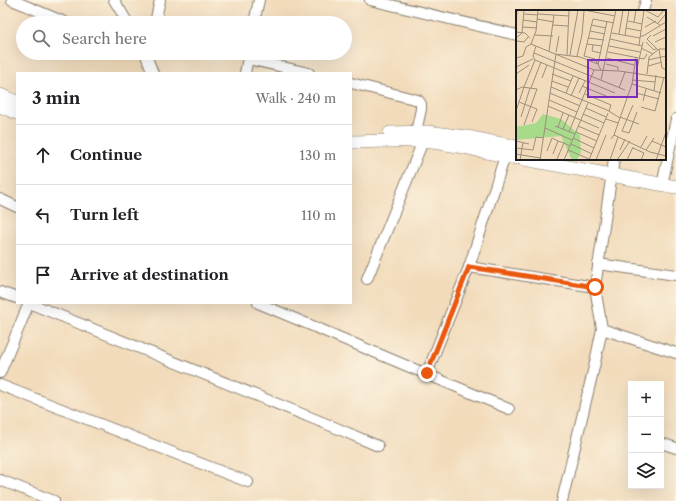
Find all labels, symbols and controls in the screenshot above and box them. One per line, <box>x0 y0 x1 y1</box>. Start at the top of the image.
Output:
inset map <box>516 10 666 160</box>
search box <box>16 16 352 60</box>
icon: search <box>30 27 52 49</box>
text: Search here <box>62 29 147 48</box>
text: 3 min <box>32 88 81 108</box>
text: Walk · 240 m <box>256 90 336 106</box>
icon: ahead <box>32 144 54 166</box>
text: Continue <box>70 145 142 164</box>
text: 130 m <box>300 147 336 163</box>
icon: left <box>32 204 54 226</box>
text: Turn left <box>70 205 139 224</box>
text: 110 m <box>301 207 336 223</box>
icon: arrive <box>32 264 54 286</box>
text: Arrive at destination <box>70 265 229 284</box>
route start <box>586 278 604 296</box>
route end <box>418 364 436 382</box>
map controls <box>628 381 664 489</box>
button: + <box>628 381 664 417</box>
button: − <box>628 417 664 453</box>
button: layers <box>628 453 664 489</box>

